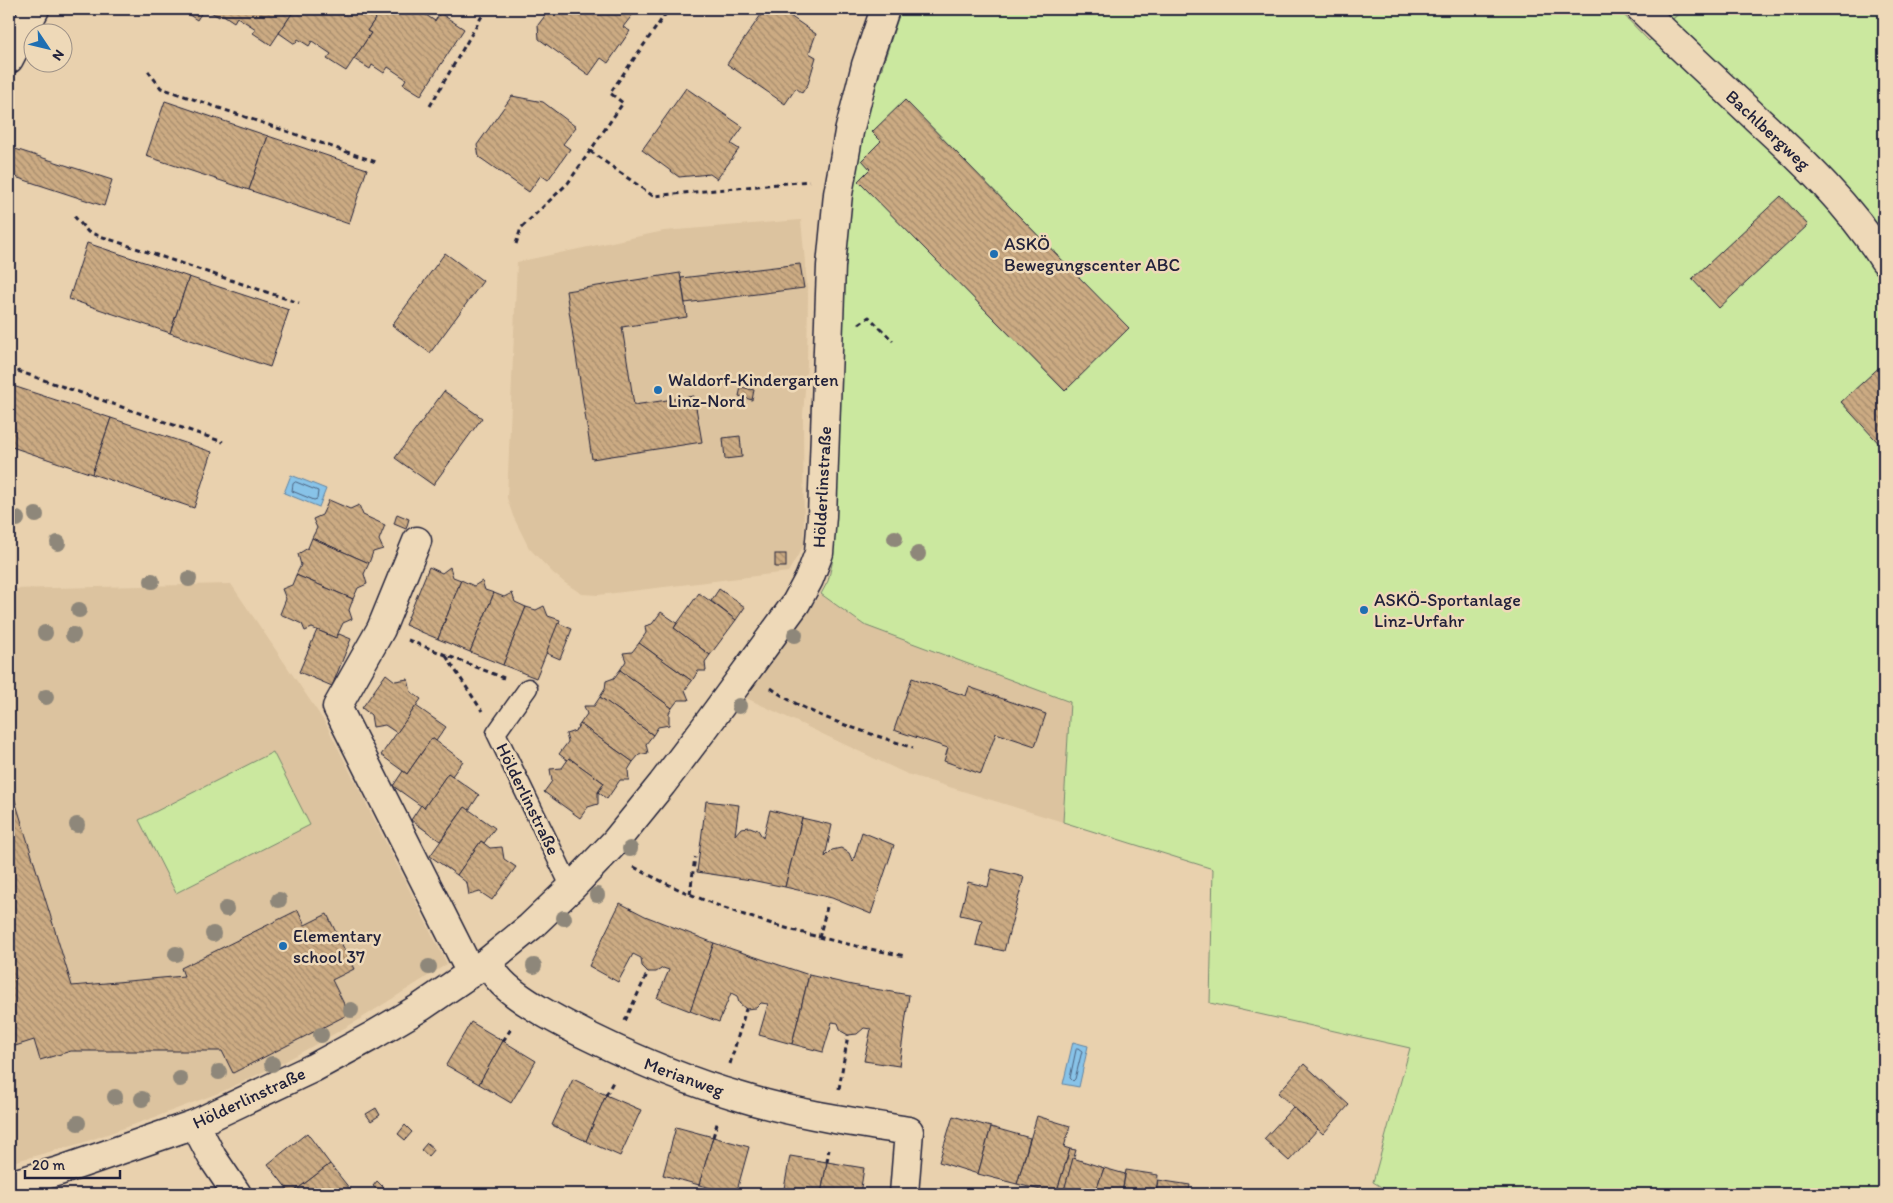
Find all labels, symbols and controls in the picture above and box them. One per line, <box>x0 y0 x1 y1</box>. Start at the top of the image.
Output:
north arrow <box>22 22 72 72</box>
text: N <box>49 46 68 64</box>
street label: Bachlbergweg <box>1721 85 1816 175</box>
place label: ASKÖ Bewegungscenter ABC <box>1004 233 1180 276</box>
marker: ASKÖ Bewegungscenter ABC <box>988 248 1000 260</box>
place label: Waldorf-Kindergarten Linz-Nord <box>668 369 839 412</box>
marker: Waldorf-Kindergarten Linz-Nord <box>652 384 664 396</box>
street label: Hölderlinstraße <box>808 425 836 549</box>
place label: ASKÖ-Sportanlage Linz-Urfahr <box>1374 589 1521 632</box>
marker: ASKÖ-Sportanlage Linz-Urfahr <box>1358 604 1370 616</box>
street label: Hölderlinstraße <box>491 739 565 859</box>
place label: Elementary school 37 <box>293 925 382 968</box>
marker: Elementary school 37 <box>277 940 289 952</box>
street label: Merianweg <box>641 1052 728 1102</box>
street label: Hölderlinstraße <box>189 1062 309 1134</box>
scale bar <box>25 1148 120 1180</box>
text: 20 m <box>32 1156 66 1174</box>

